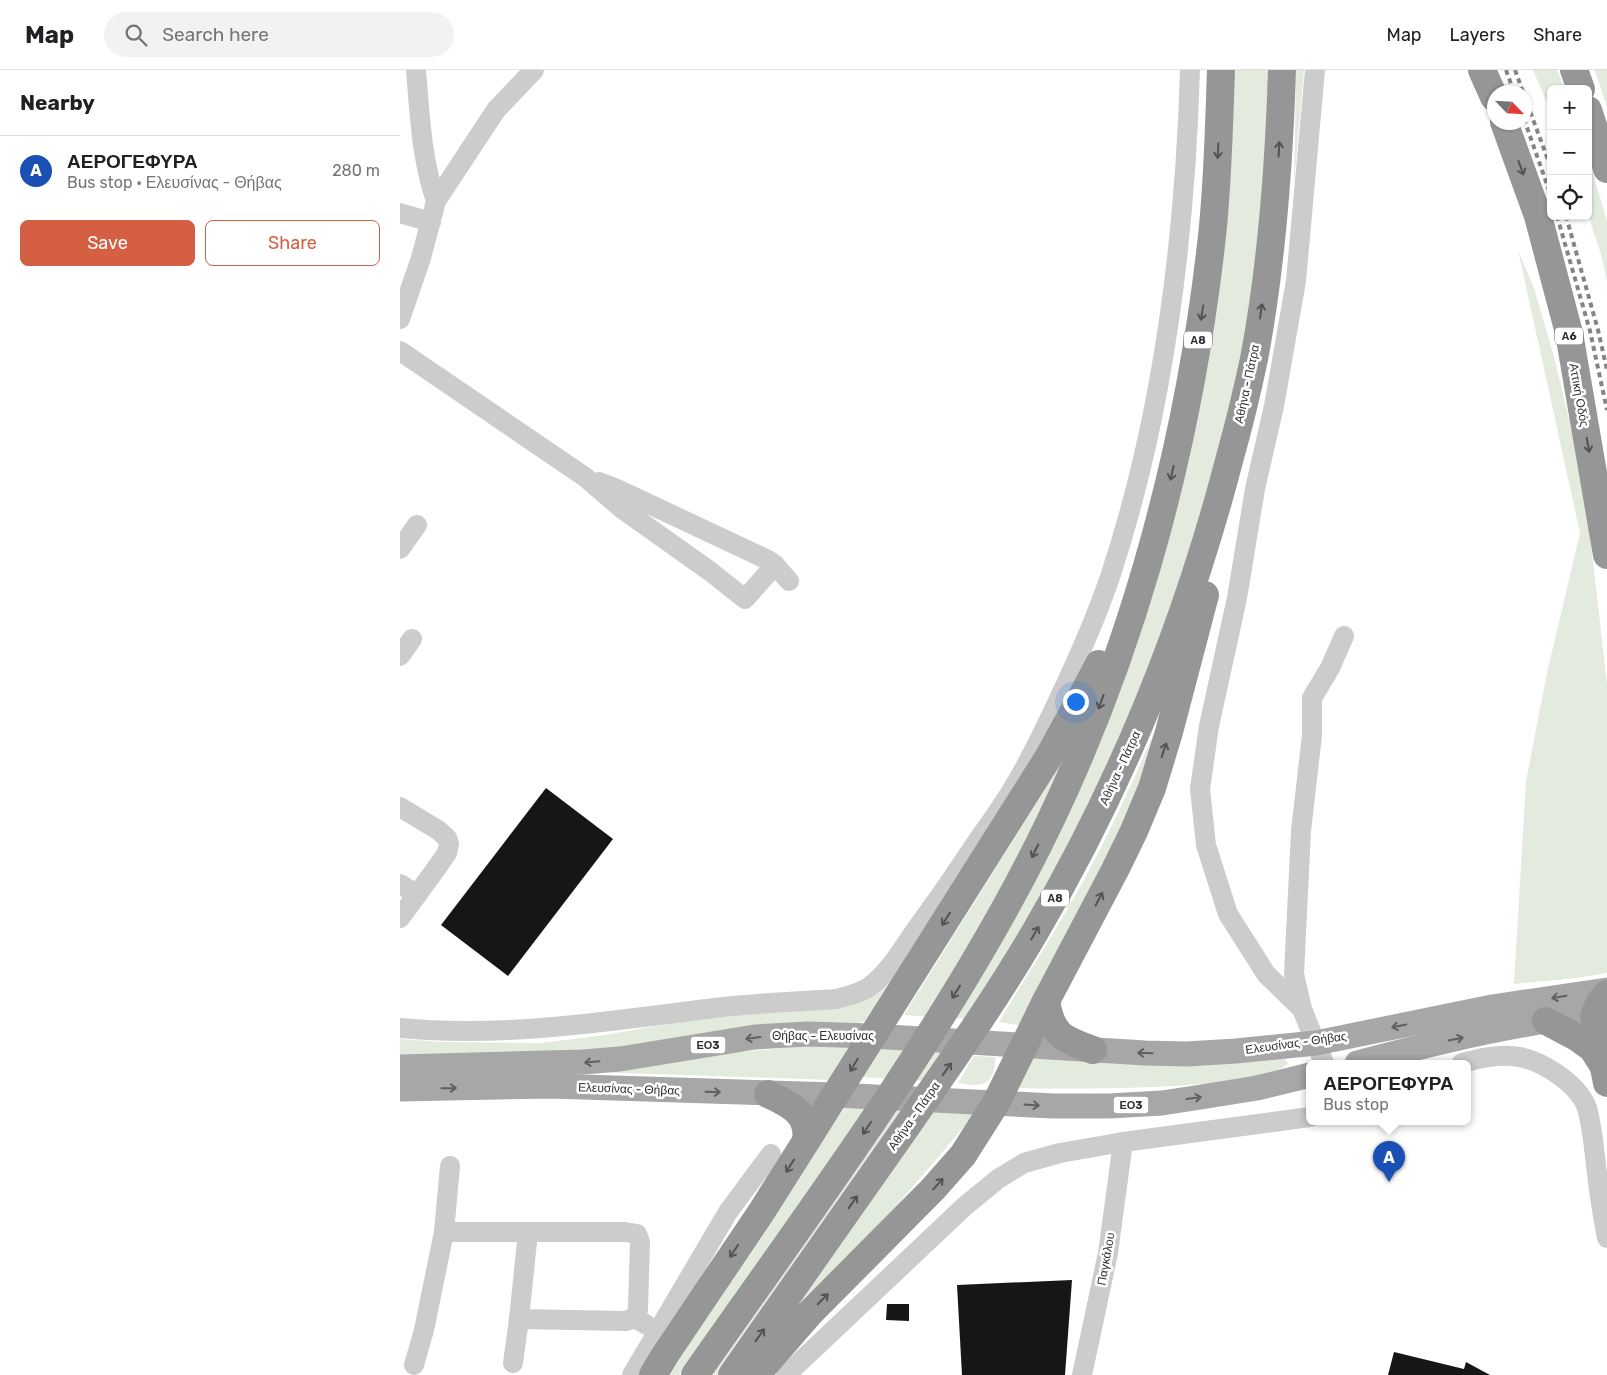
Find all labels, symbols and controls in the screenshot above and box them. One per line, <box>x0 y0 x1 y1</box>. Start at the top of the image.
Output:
search box <box>104 12 454 57</box>
text: Map <box>25 21 74 49</box>
icon: search <box>122 21 150 49</box>
text: Search here <box>162 23 269 46</box>
text: Map <box>1387 24 1422 46</box>
text: Layers <box>1450 24 1505 46</box>
text: Share <box>1533 24 1582 46</box>
north arrow <box>1487 85 1532 130</box>
map controls <box>1547 85 1592 220</box>
button: + <box>1547 85 1592 130</box>
text: Nearby <box>20 90 95 115</box>
button: − <box>1547 130 1592 175</box>
one-way arrow <box>1274 142 1283 158</box>
one-way arrow <box>1213 143 1222 159</box>
text: ΑΕΡΟΓΕΦΥΡΑ <box>67 150 198 173</box>
one-way arrow <box>1517 160 1526 176</box>
text: A <box>30 161 42 180</box>
text: 280 m <box>332 161 380 180</box>
text: Bus stop · Ελευσίνας - Θήβας <box>67 173 282 192</box>
button: locate <box>1547 175 1592 220</box>
button: Save <box>20 220 195 266</box>
button: Share <box>205 220 380 266</box>
one-way arrow <box>1257 303 1267 319</box>
one-way arrow <box>1197 305 1207 321</box>
road number: Α6 <box>1555 328 1583 344</box>
road number: Α8 <box>1184 332 1212 348</box>
street label: Αθήνα - Πάτρα <box>1232 343 1262 425</box>
street label: Αττική Οδός <box>1567 362 1592 428</box>
one-way arrow <box>1583 436 1593 452</box>
one-way arrow <box>1167 464 1176 480</box>
your location <box>1063 689 1089 715</box>
one-way arrow <box>1096 694 1105 709</box>
street label: Αθήνα - Πάτρα <box>1097 729 1143 807</box>
one-way arrow <box>1160 742 1169 758</box>
one-way arrow <box>1030 843 1040 858</box>
road number: Α8 <box>1041 890 1069 906</box>
one-way arrow <box>1095 892 1105 906</box>
one-way arrow <box>941 911 951 925</box>
one-way arrow <box>1031 926 1041 940</box>
one-way arrow <box>951 985 961 999</box>
one-way arrow <box>1551 992 1567 1002</box>
one-way arrow <box>1391 1021 1407 1031</box>
street label: Θήβας - Ελευσίνας <box>772 1029 874 1043</box>
street label: Ελευσίνας - Θήβας <box>1245 1029 1348 1057</box>
one-way arrow <box>745 1033 761 1043</box>
one-way arrow <box>1447 1034 1463 1043</box>
road number: ΕΟ3 <box>690 1036 726 1054</box>
one-way arrow <box>1137 1048 1153 1057</box>
one-way arrow <box>585 1057 601 1066</box>
one-way arrow <box>848 1058 858 1072</box>
popup <box>1306 1060 1471 1125</box>
one-way arrow <box>942 1062 952 1076</box>
text: ΑΕΡΟΓΕΦΥΡΑ <box>1323 1072 1454 1095</box>
street label: Αθήνα - Πάτρα <box>885 1079 943 1153</box>
street label: Ελευσίνας - Θήβας <box>578 1080 680 1098</box>
one-way arrow <box>440 1083 456 1093</box>
one-way arrow <box>704 1087 721 1097</box>
one-way arrow <box>1186 1093 1202 1103</box>
text: Bus stop <box>1323 1095 1389 1114</box>
road number: ΕΟ3 <box>1114 1096 1148 1114</box>
one-way arrow <box>1024 1101 1040 1110</box>
one-way arrow <box>862 1121 872 1135</box>
pin: A <box>1373 1141 1405 1182</box>
one-way arrow <box>785 1158 795 1172</box>
one-way arrow <box>932 1178 944 1190</box>
one-way arrow <box>848 1196 859 1209</box>
street label: Παγκάλου <box>1094 1231 1118 1287</box>
one-way arrow <box>729 1244 739 1258</box>
one-way arrow <box>817 1293 829 1306</box>
one-way arrow <box>755 1328 765 1342</box>

